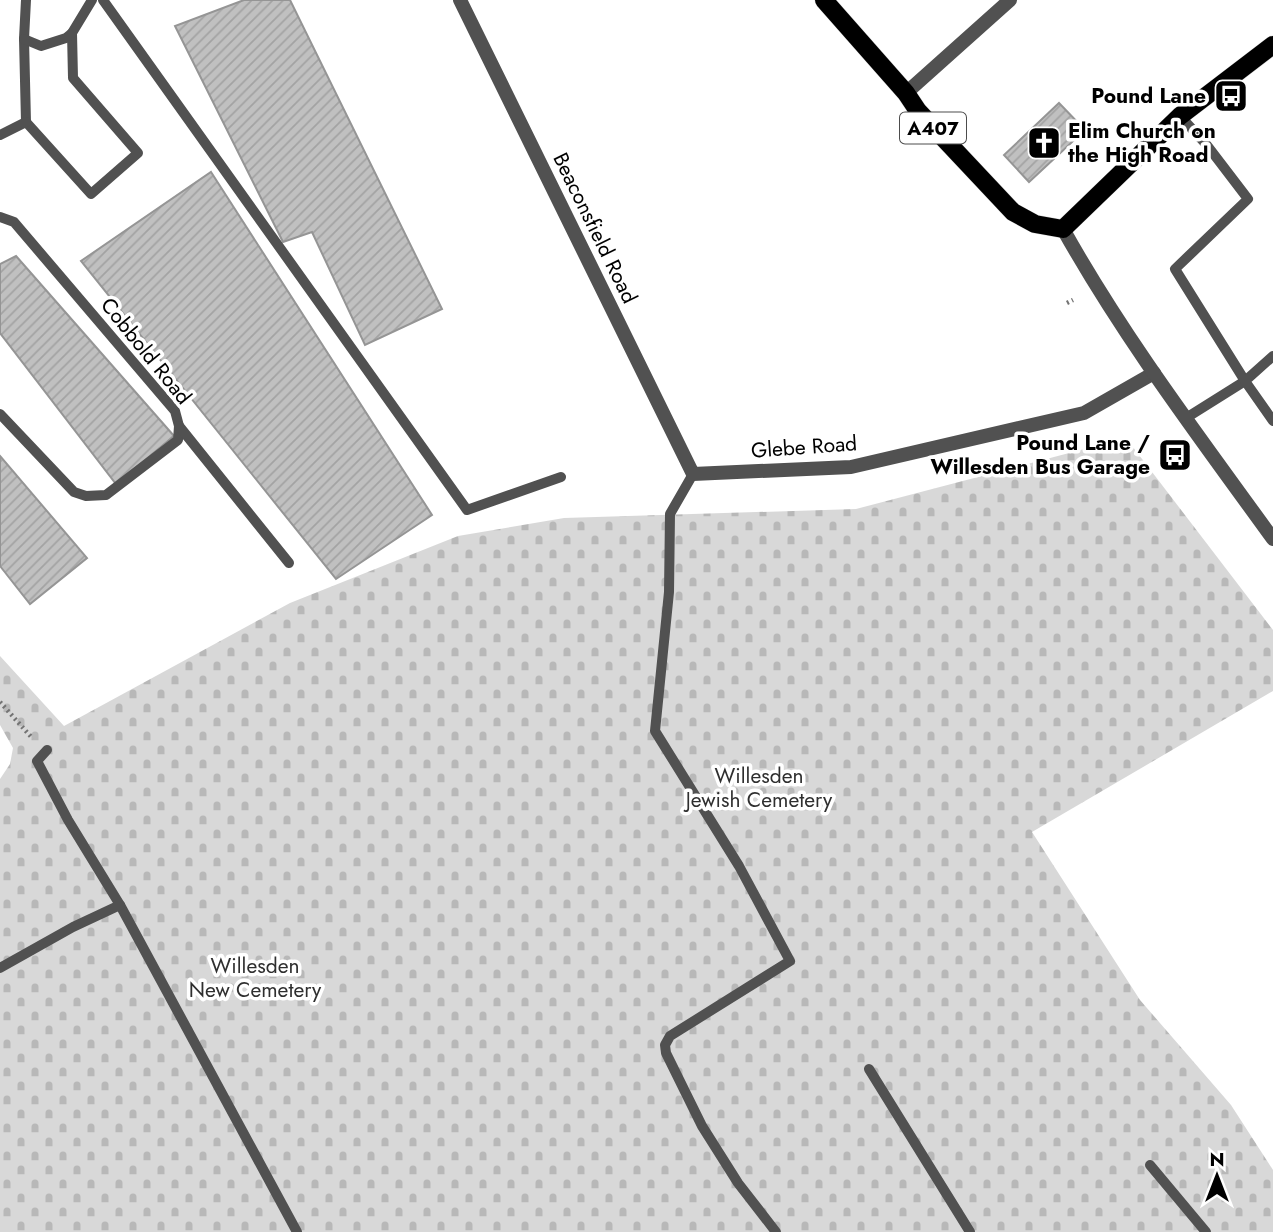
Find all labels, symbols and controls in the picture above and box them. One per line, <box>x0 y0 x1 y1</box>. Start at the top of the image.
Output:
bus stop icon: Pound Lane <box>1212 77 1250 115</box>
place label: Pound Lane <box>1091 81 1206 111</box>
road number: A407 <box>900 112 966 144</box>
place label: Elim Church on the High Road <box>1068 116 1216 170</box>
church icon: Elim Church on the High Road <box>1025 124 1063 162</box>
street label: Beaconsfield Road <box>546 148 644 308</box>
street label: Cobbold Road <box>94 291 198 411</box>
street label: Glebe Road <box>750 428 858 466</box>
place label: Pound Lane / Willesden Bus Garage <box>930 428 1150 482</box>
bus stop icon: Pound Lane / Willesden Bus Garage <box>1156 436 1194 474</box>
park label: Willesden Jewish Cemetery <box>683 761 833 815</box>
park label: Willesden New Cemetery <box>189 951 322 1005</box>
north arrow <box>1182 1141 1252 1211</box>
text: N <box>1209 1146 1225 1173</box>

